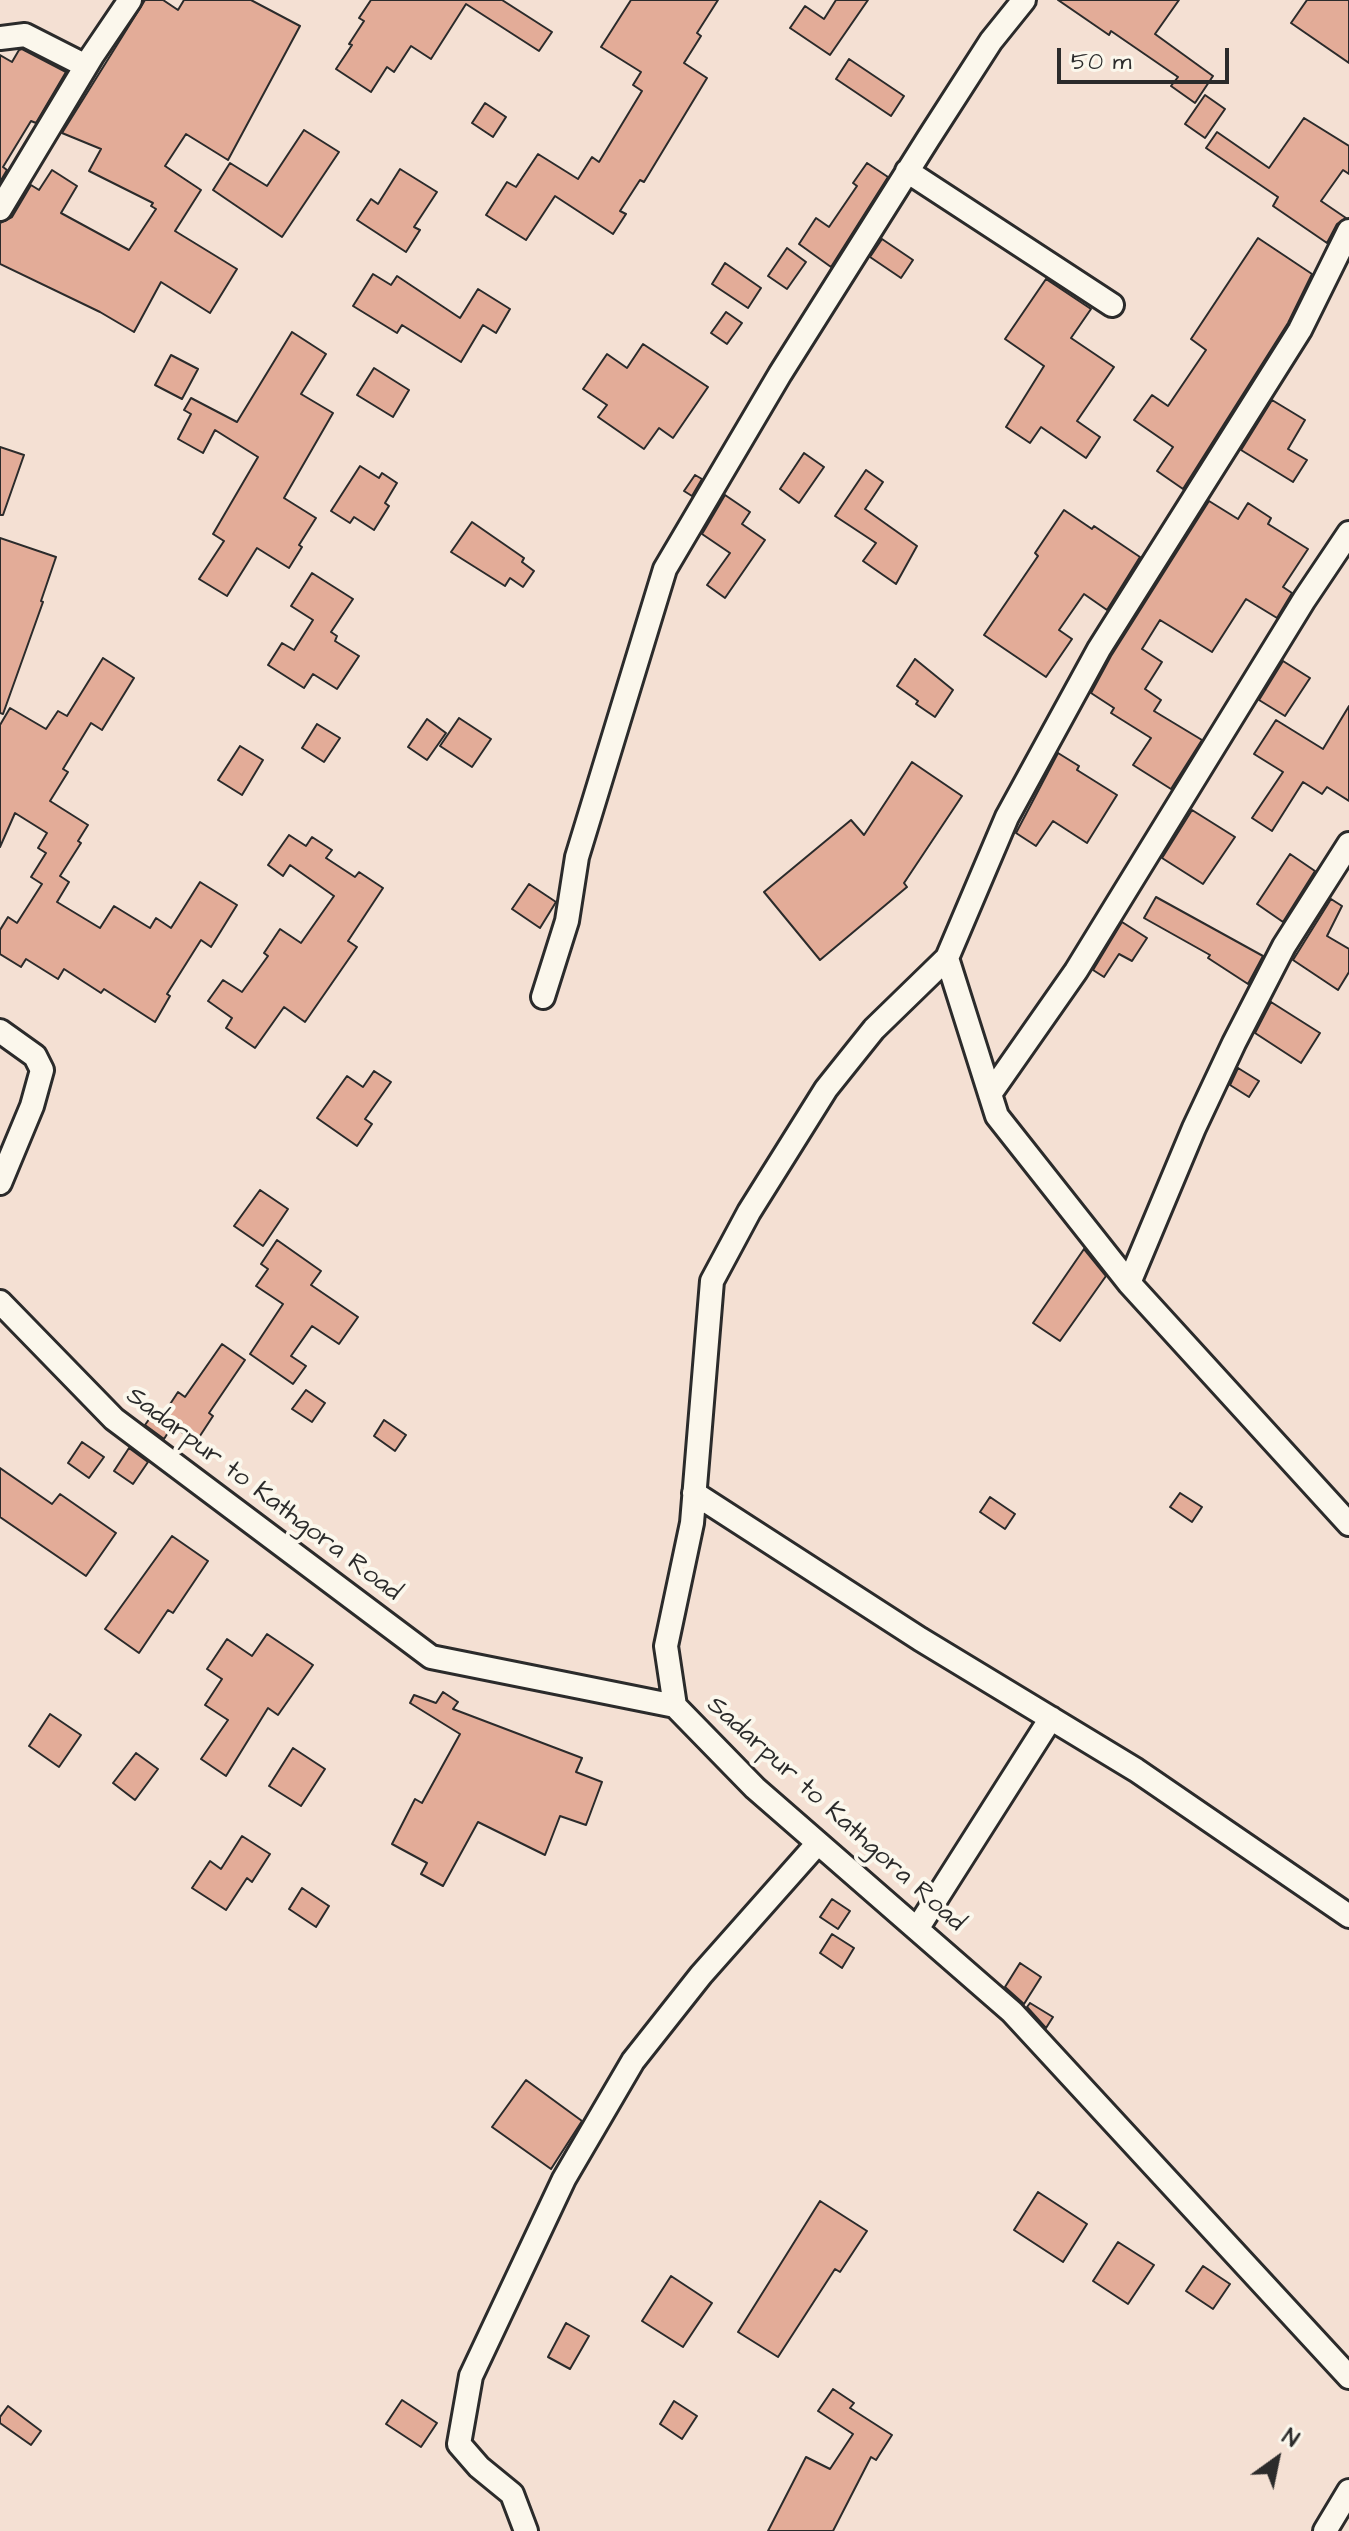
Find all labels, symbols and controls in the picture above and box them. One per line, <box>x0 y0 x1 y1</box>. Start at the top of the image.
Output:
scale bar <box>1061 32 1233 82</box>
text: 50 m <box>1071 45 1131 79</box>
street label: Sadarpur to Kathgora Road <box>119 1381 407 1609</box>
street label: Sadarpur to Kathgora Road <box>699 1691 971 1939</box>
north arrow <box>1237 2419 1317 2499</box>
text: N <box>1276 2422 1305 2455</box>

